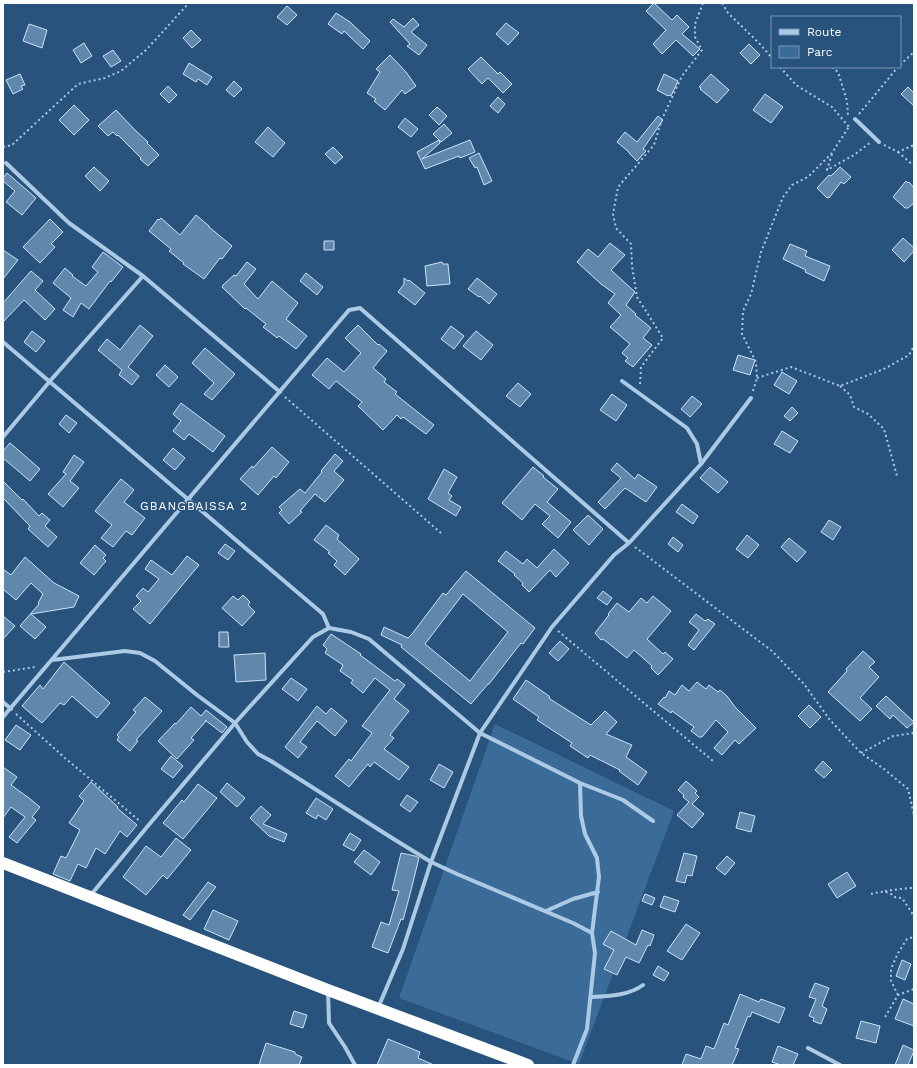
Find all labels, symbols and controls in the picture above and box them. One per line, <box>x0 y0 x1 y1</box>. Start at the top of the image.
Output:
legend <box>771 16 901 68</box>
text: Route <box>807 25 841 39</box>
text: Parc <box>807 45 833 59</box>
district label: GBANGBAISSA 2 <box>140 499 248 513</box>

